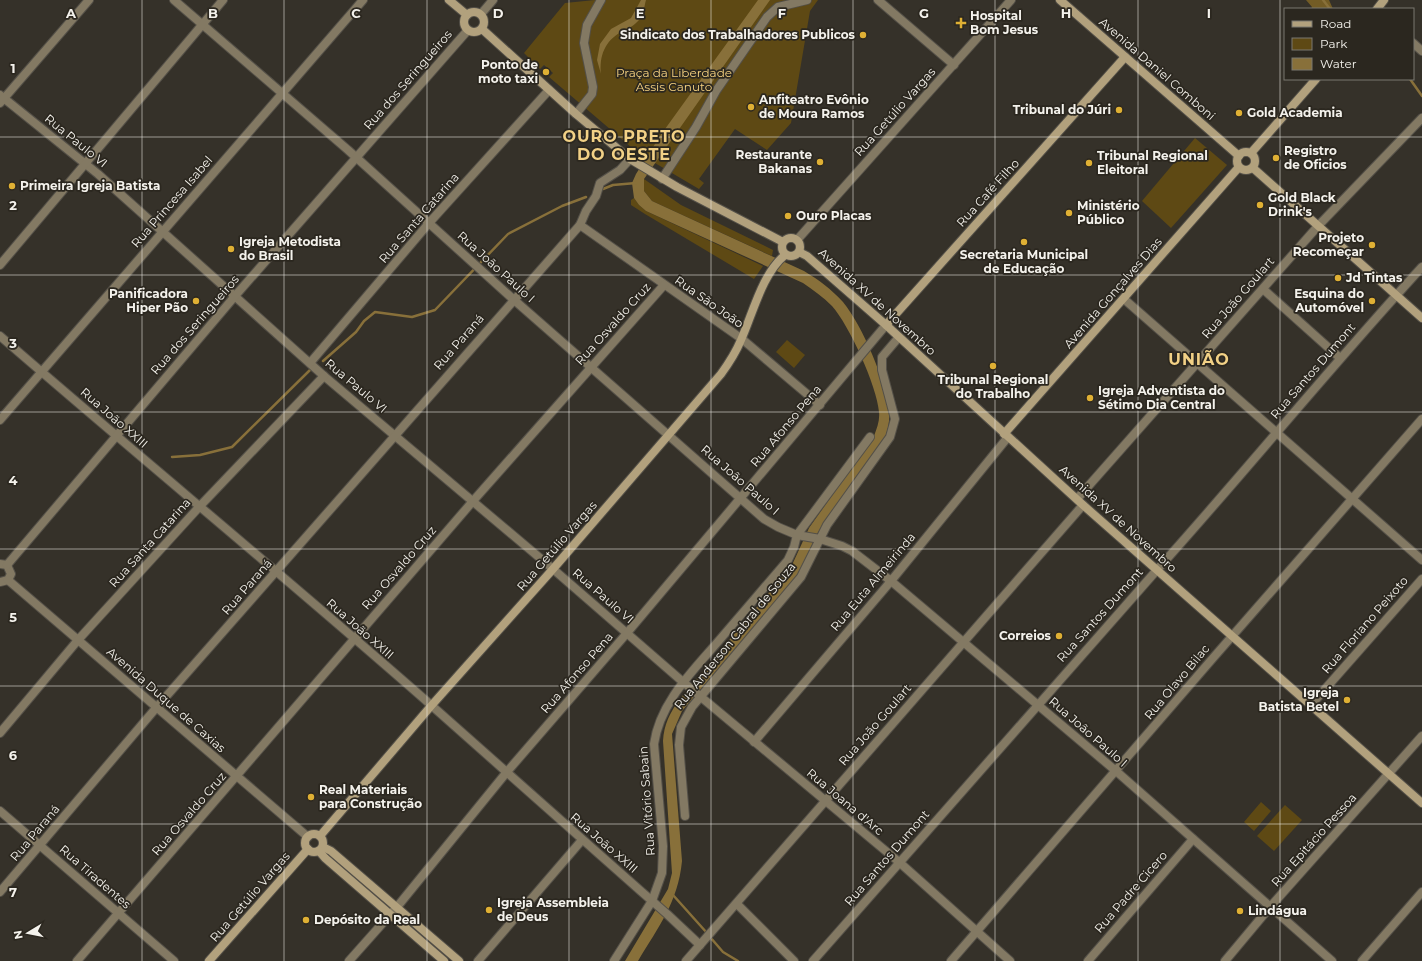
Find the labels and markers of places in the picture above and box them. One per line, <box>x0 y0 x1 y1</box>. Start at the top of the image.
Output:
place label: Hospital Bom Jesus <box>970 8 1039 37</box>
marker: Hospital Bom Jesus <box>955 17 967 29</box>
place label: Sindicato dos Trabalhadores Publicos <box>620 27 856 42</box>
marker: Sindicato dos Trabalhadores Publicos <box>858 30 868 40</box>
place label: Ponto de moto taxi <box>478 57 538 86</box>
marker: Ponto de moto taxi <box>541 67 551 77</box>
place label: Anfiteatro Evônio de Moura Ramos <box>758 92 869 121</box>
marker: Anfiteatro Evônio de Moura Ramos <box>746 102 756 112</box>
place label: Tribunal do Júri <box>1013 102 1111 117</box>
marker: Tribunal do Júri <box>1114 105 1124 115</box>
place label: Gold Academia <box>1247 105 1343 120</box>
marker: Gold Academia <box>1234 108 1244 118</box>
place label: Registro de Oficios <box>1284 143 1347 172</box>
place label: Restaurante Bakanas <box>736 147 813 176</box>
place label: Tribunal Regional Eleitoral <box>1097 148 1208 177</box>
marker: Registro de Oficios <box>1271 153 1281 163</box>
marker: Restaurante Bakanas <box>815 157 825 167</box>
marker: Tribunal Regional Eleitoral <box>1084 158 1094 168</box>
place label: Primeira Igreja Batista <box>20 178 160 193</box>
marker: Primeira Igreja Batista <box>7 181 17 191</box>
place label: Gold Black Drink's <box>1268 190 1336 219</box>
place label: Ministério Público <box>1077 198 1140 227</box>
marker: Gold Black Drink's <box>1255 200 1265 210</box>
place label: Ouro Placas <box>796 208 872 223</box>
marker: Ministério Público <box>1064 208 1074 218</box>
marker: Ouro Placas <box>783 211 793 221</box>
place label: Projeto Recomeçar <box>1293 230 1364 259</box>
place label: Igreja Metodista do Brasil <box>239 234 341 263</box>
marker: Secretaria Municipal de Educação <box>1019 237 1029 247</box>
marker: Projeto Recomeçar <box>1367 240 1377 250</box>
marker: Igreja Metodista do Brasil <box>226 244 236 254</box>
place label: Secretaria Municipal de Educação <box>960 247 1088 276</box>
place label: Jd Tintas <box>1345 270 1403 285</box>
marker: Jd Tintas <box>1333 273 1343 283</box>
place label: Panificadora Hiper Pão <box>109 286 188 315</box>
place label: Esquina do Automóvel <box>1294 286 1364 315</box>
marker: Panificadora Hiper Pão <box>191 296 201 306</box>
marker: Esquina do Automóvel <box>1367 296 1377 306</box>
marker: Tribunal Regional do Trabalho <box>988 361 998 371</box>
place label: Tribunal Regional do Trabalho <box>938 372 1048 401</box>
place label: Igreja Adventista do Sétimo Dia Central <box>1098 383 1225 412</box>
marker: Igreja Adventista do Sétimo Dia Central <box>1085 393 1095 403</box>
place label: Correios <box>999 628 1052 643</box>
marker: Correios <box>1054 631 1064 641</box>
place label: Igreja Batista Betel <box>1258 685 1339 714</box>
marker: Igreja Batista Betel <box>1342 695 1352 705</box>
place label: Real Materiais para Construção <box>319 782 422 811</box>
marker: Real Materiais para Construção <box>306 792 316 802</box>
place label: Igreja Assembleia de Deus <box>497 895 609 924</box>
place label: Lindágua <box>1248 903 1307 918</box>
marker: Igreja Assembleia de Deus <box>484 905 494 915</box>
marker: Lindágua <box>1235 906 1245 916</box>
place label: Depósito da Real <box>314 912 420 927</box>
marker: Depósito da Real <box>301 915 311 925</box>

